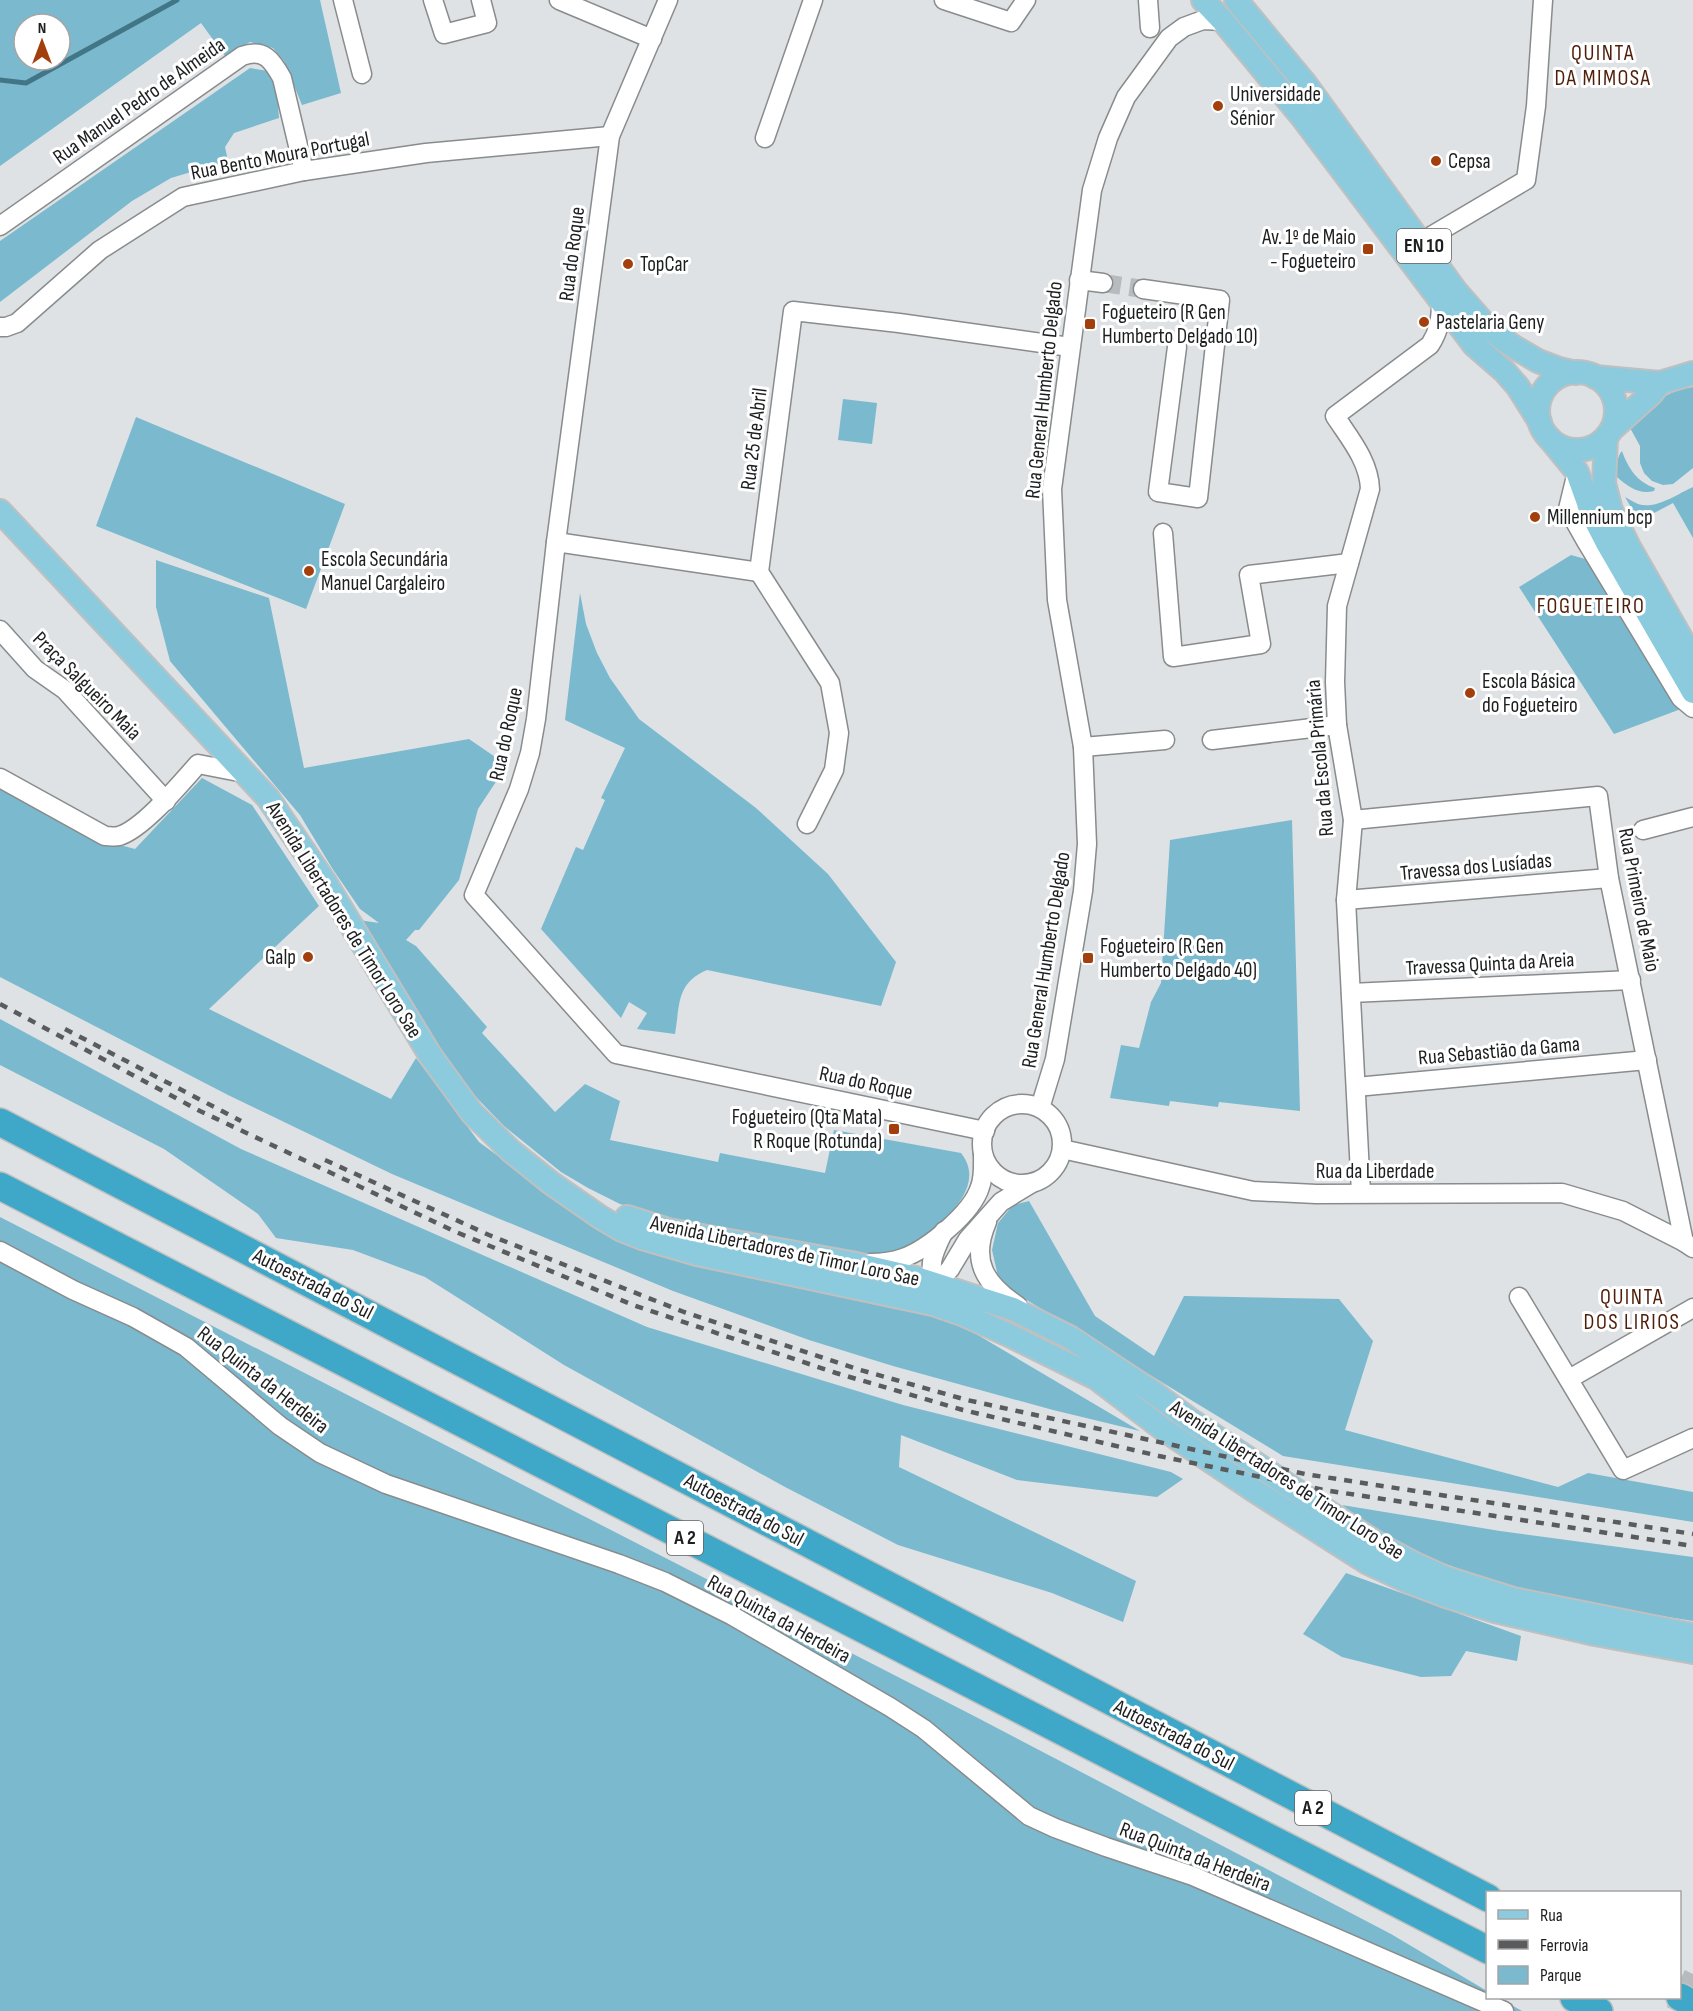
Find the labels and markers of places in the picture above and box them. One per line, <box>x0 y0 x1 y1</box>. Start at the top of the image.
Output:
place label: Universidade Sénior <box>1230 82 1321 131</box>
marker: Universidade Sénior <box>1211 99 1225 113</box>
place label: Cepsa <box>1448 149 1491 174</box>
marker: Cepsa <box>1429 154 1443 168</box>
place label: Av. 1º de Maio - Fogueteiro <box>1261 225 1356 274</box>
marker: Av. 1º de Maio - Fogueteiro <box>1361 242 1375 256</box>
place label: TopCar <box>640 252 689 277</box>
marker: TopCar <box>621 257 635 271</box>
place label: Fogueteiro (R Gen Humberto Delgado 10) <box>1102 300 1258 349</box>
place label: Pastelaria Geny <box>1436 310 1544 335</box>
marker: Pastelaria Geny <box>1417 315 1431 329</box>
marker: Fogueteiro (R Gen Humberto Delgado 10) <box>1083 317 1097 331</box>
place label: Millennium bcp <box>1547 505 1653 530</box>
marker: Millennium bcp <box>1528 510 1542 524</box>
place label: Escola Secundária Manuel Cargaleiro <box>321 547 448 596</box>
marker: Escola Secundária Manuel Cargaleiro <box>302 564 316 578</box>
place label: Escola Básica do Fogueteiro <box>1482 669 1578 718</box>
marker: Escola Básica do Fogueteiro <box>1463 686 1477 700</box>
place label: Fogueteiro (R Gen Humberto Delgado 40) <box>1100 934 1257 983</box>
place label: Galp <box>265 945 296 970</box>
marker: Galp <box>301 950 315 964</box>
marker: Fogueteiro (R Gen Humberto Delgado 40) <box>1081 951 1095 965</box>
place label: Fogueteiro (Qta Mata) R Roque (Rotunda) <box>732 1105 882 1154</box>
marker: Fogueteiro (Qta Mata) R Roque (Rotunda) <box>887 1122 901 1136</box>

